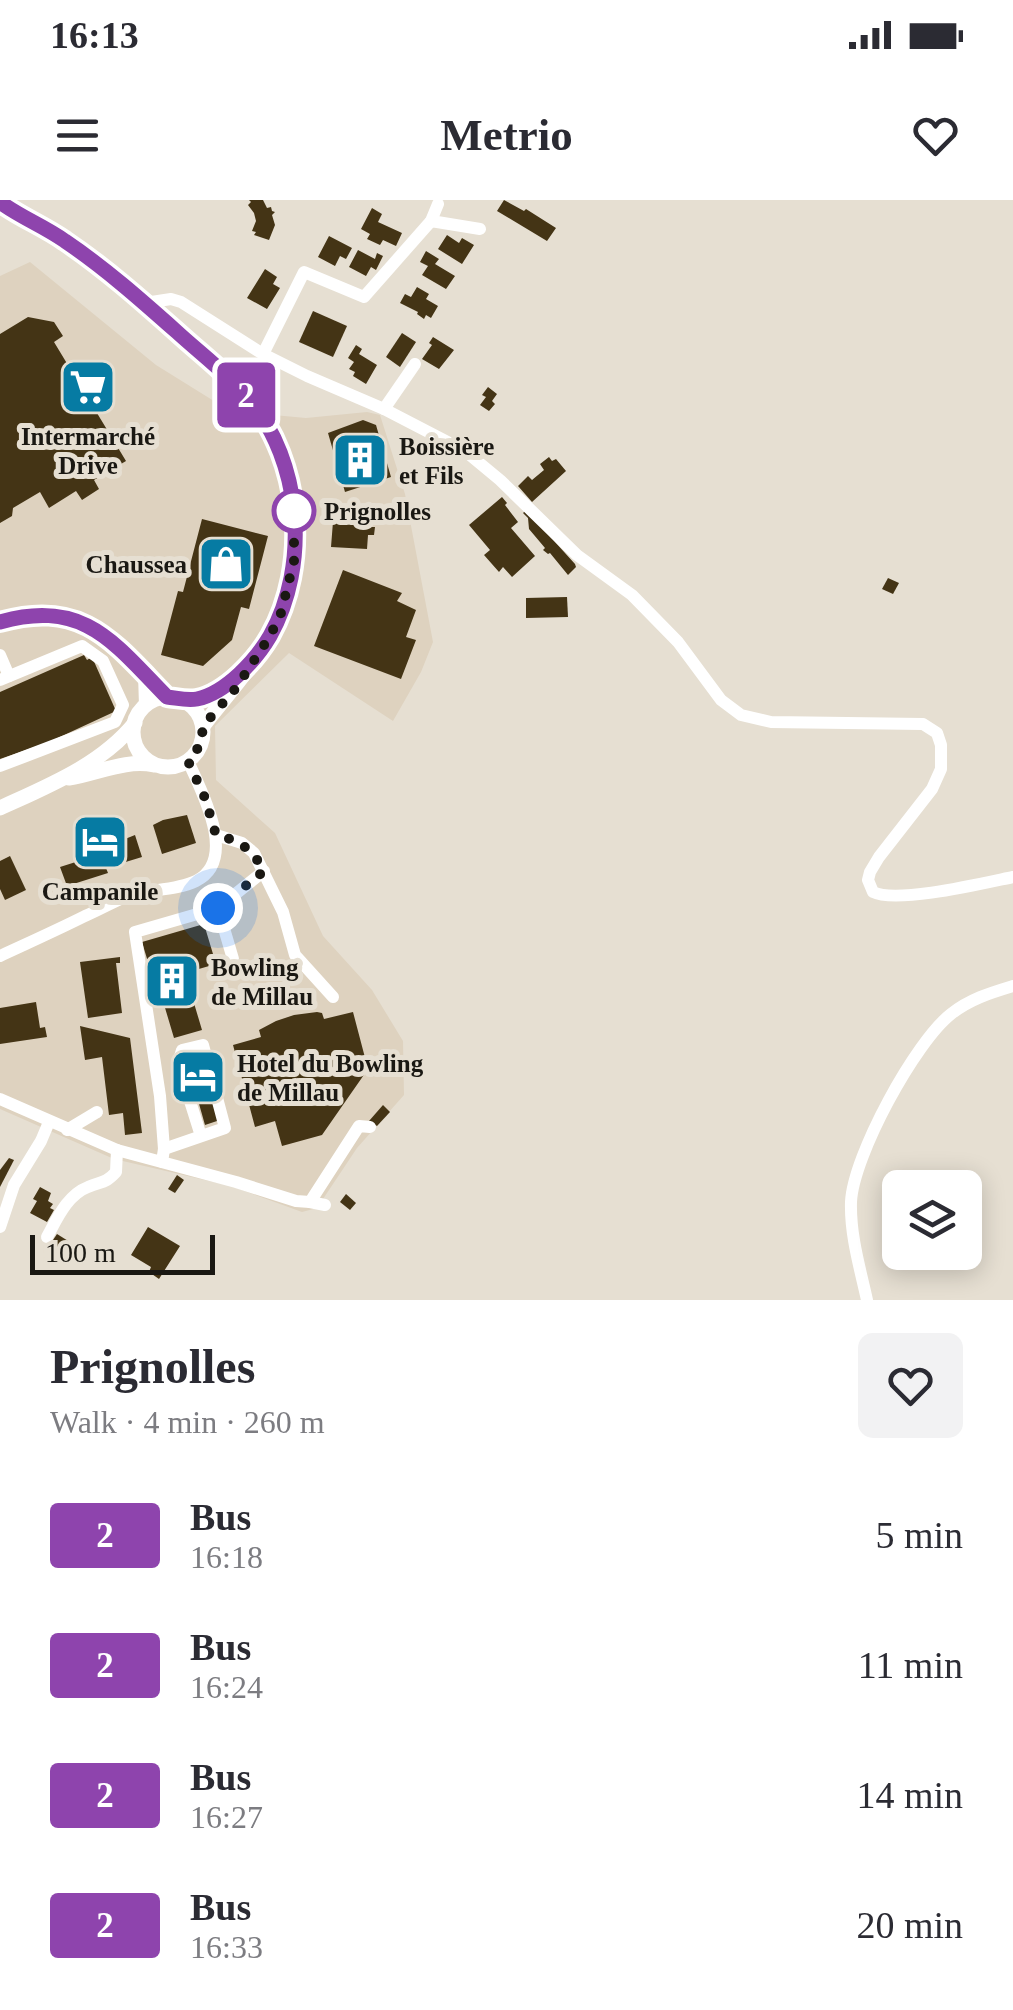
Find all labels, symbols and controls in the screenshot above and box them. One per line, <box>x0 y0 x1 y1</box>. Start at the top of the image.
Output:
text: 16:13 <box>50 14 139 56</box>
icon: menu <box>50 108 105 163</box>
icon: heart <box>908 108 963 163</box>
text: Metrio <box>440 110 573 160</box>
supermarket icon: Intermarché Drive <box>58 357 118 417</box>
line badge: 2 <box>214 362 278 428</box>
text: 2 <box>237 376 255 415</box>
place label: Intermarché Drive <box>21 423 155 479</box>
building icon: Boissière et Fils <box>330 430 390 490</box>
place label: Boissière et Fils <box>399 433 494 489</box>
marker: Prignolles <box>273 490 315 532</box>
place label: Prignolles <box>324 498 431 525</box>
shop icon: Chaussea <box>196 534 256 594</box>
place label: Chaussea <box>86 551 187 578</box>
hotel icon: Campanile <box>70 812 130 872</box>
place label: Campanile <box>42 878 158 905</box>
your location <box>193 883 243 933</box>
building icon: Bowling de Millau <box>142 951 202 1011</box>
place label: Bowling de Millau <box>211 954 313 1010</box>
hotel icon: Hotel du Bowling de Millau <box>168 1047 228 1107</box>
place label: Hotel du Bowling de Millau <box>237 1050 424 1106</box>
map controls <box>882 1170 982 1270</box>
button: layers <box>882 1170 982 1270</box>
scale bar <box>30 1230 215 1274</box>
text: 100 m <box>45 1237 116 1268</box>
button: heart <box>858 1333 963 1438</box>
text: Prignolles <box>50 1340 255 1393</box>
text: Walk · 4 min · 260 m <box>50 1404 325 1440</box>
text: Bus <box>190 1496 251 1538</box>
text: 5 min <box>875 1514 963 1556</box>
text: 2 <box>96 1516 114 1555</box>
text: 16:18 <box>190 1539 263 1575</box>
text: Bus <box>190 1626 251 1668</box>
text: 11 min <box>858 1644 963 1686</box>
text: 2 <box>96 1646 114 1685</box>
text: 16:24 <box>190 1669 263 1705</box>
text: Bus <box>190 1756 251 1798</box>
text: 14 min <box>856 1774 963 1816</box>
text: 2 <box>96 1776 114 1815</box>
text: 16:27 <box>190 1799 263 1835</box>
text: Bus <box>190 1886 251 1928</box>
text: 20 min <box>856 1904 963 1946</box>
text: 2 <box>96 1906 114 1945</box>
text: 16:33 <box>190 1929 263 1965</box>

